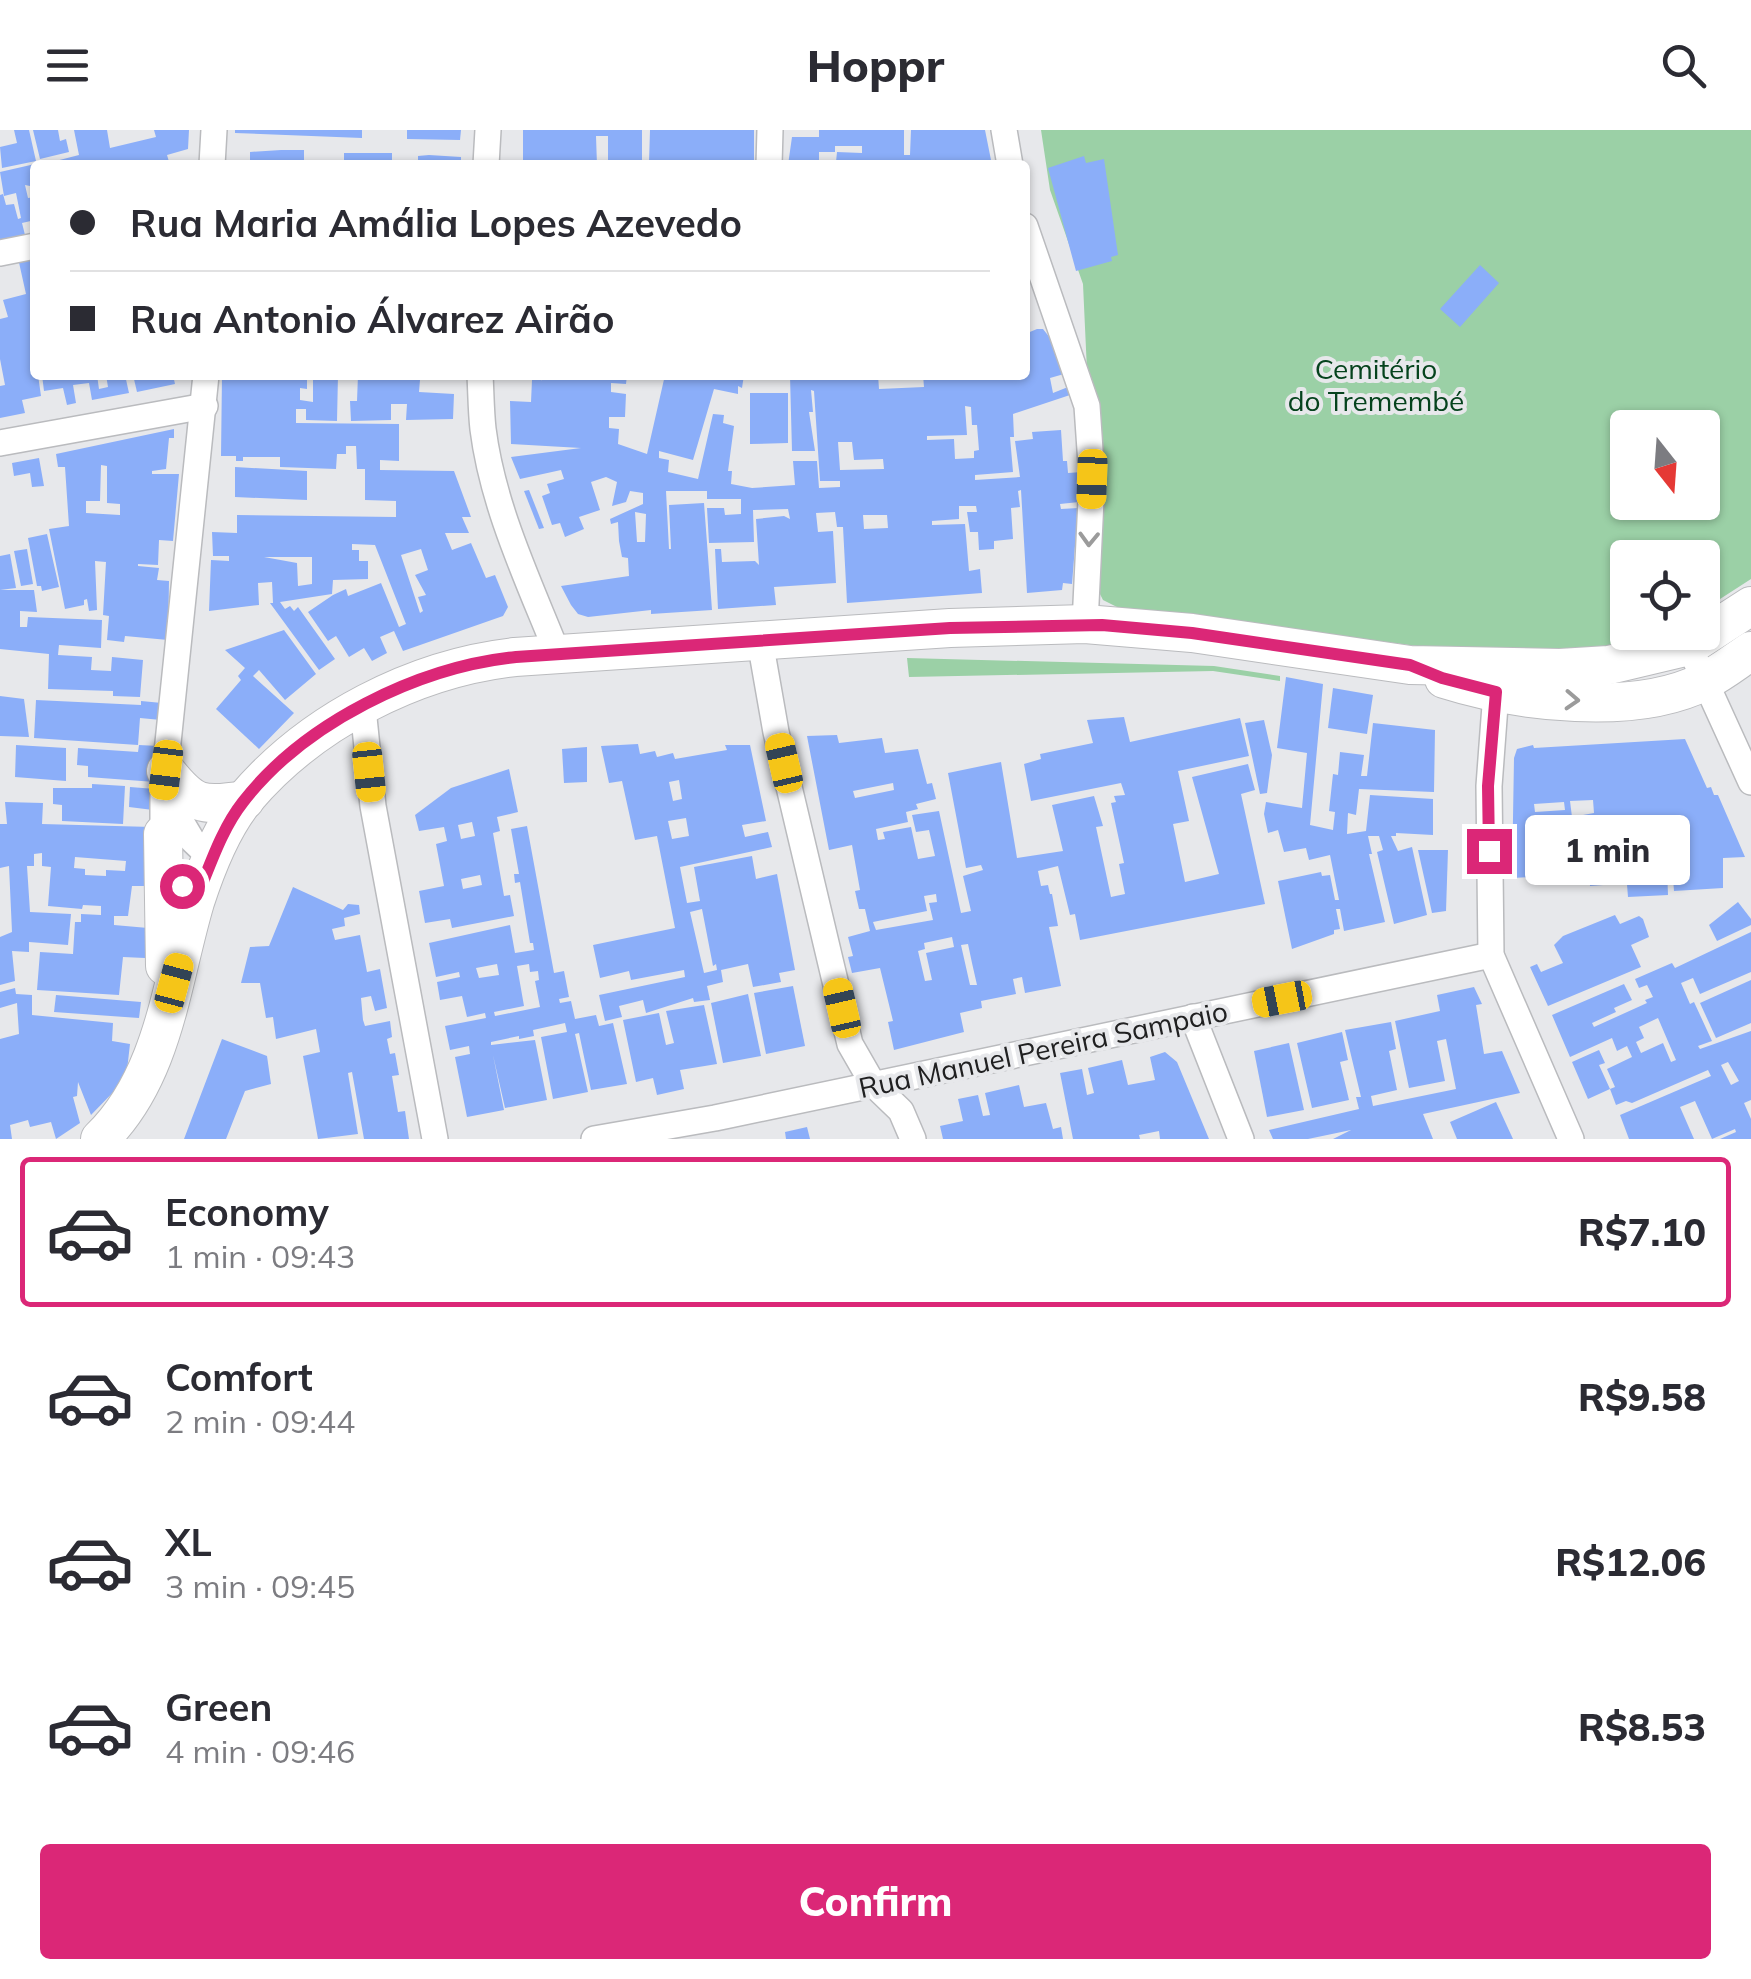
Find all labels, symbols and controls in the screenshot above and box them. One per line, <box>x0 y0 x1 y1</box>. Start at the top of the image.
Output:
text: Hoppr <box>807 37 944 93</box>
icon: menu <box>40 38 95 93</box>
icon: search <box>1656 38 1711 93</box>
text: Rua Maria Amália Lopes Azevedo <box>130 199 742 247</box>
text: Rua Antonio Álvarez Airão <box>130 295 614 343</box>
park label: Cemitério do Tremembé <box>1288 351 1464 418</box>
north arrow <box>1610 410 1720 520</box>
map controls <box>1610 410 1720 650</box>
car <box>1076 448 1108 510</box>
one-way arrow <box>1079 532 1100 548</box>
button: locate <box>1610 540 1720 650</box>
one-way arrow <box>1565 689 1581 710</box>
car <box>763 730 805 796</box>
car <box>147 738 185 802</box>
car <box>351 741 387 803</box>
callout: 1 min <box>1524 816 1689 886</box>
route end <box>1467 829 1512 874</box>
text: 1 min <box>1565 830 1650 870</box>
route start <box>160 864 205 909</box>
car <box>152 950 196 1016</box>
car <box>821 975 863 1041</box>
car <box>1250 979 1314 1019</box>
street label: Rua Manuel Pereira Sampaio <box>855 993 1231 1105</box>
icon: car <box>45 1187 135 1277</box>
text: Economy <box>165 1188 329 1236</box>
text: R$7.10 <box>1578 1208 1706 1256</box>
text: 1 min · 09:43 <box>165 1236 355 1276</box>
icon: car <box>45 1352 135 1442</box>
text: Comfort <box>165 1353 313 1401</box>
text: R$9.58 <box>1578 1373 1706 1421</box>
text: 2 min · 09:44 <box>165 1401 355 1441</box>
icon: car <box>45 1517 135 1607</box>
text: XL <box>165 1518 212 1566</box>
text: R$12.06 <box>1555 1538 1706 1586</box>
text: 3 min · 09:45 <box>165 1566 355 1606</box>
icon: car <box>45 1682 135 1772</box>
text: Green <box>165 1683 272 1731</box>
text: R$8.53 <box>1578 1703 1706 1751</box>
text: 4 min · 09:46 <box>165 1731 355 1771</box>
button: Confirm <box>40 1844 1711 1959</box>

